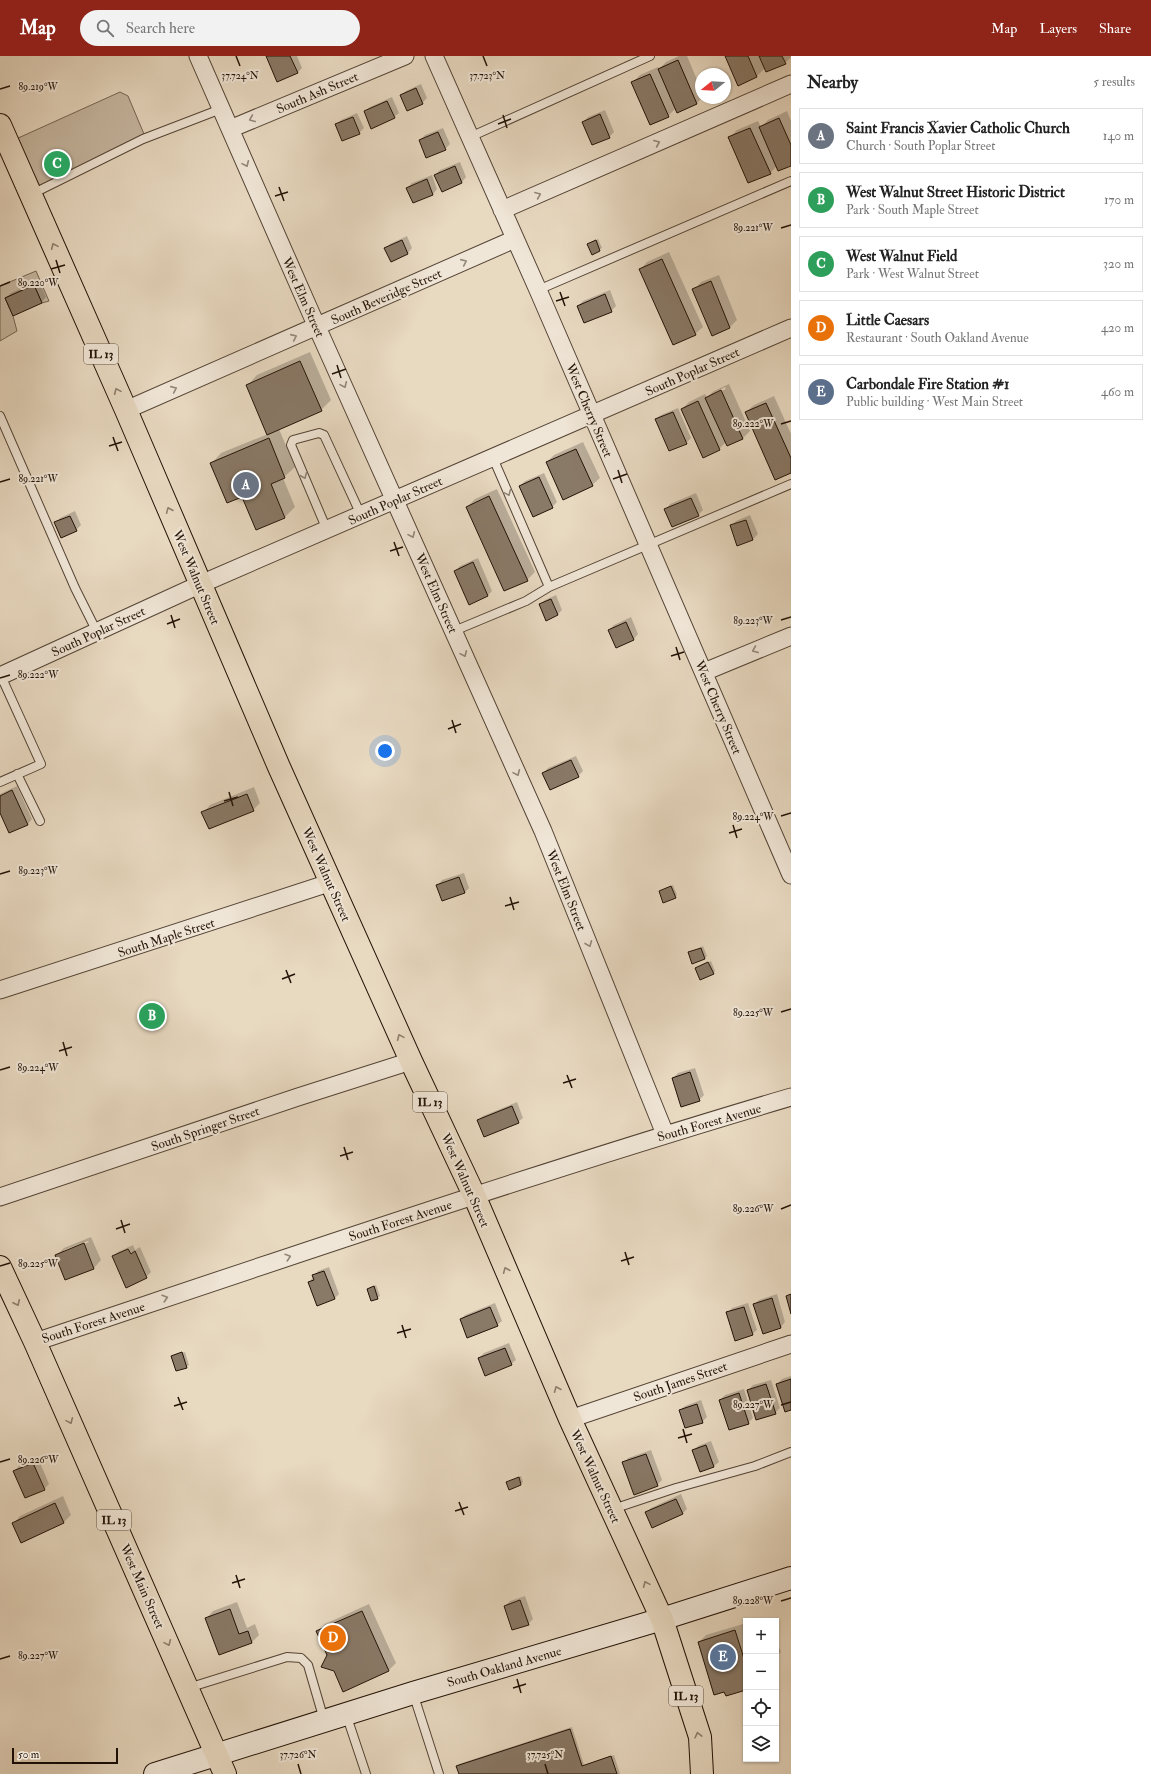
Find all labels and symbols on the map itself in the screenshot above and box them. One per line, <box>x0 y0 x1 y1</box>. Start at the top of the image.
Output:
street label: South Ash Street <box>274 68 361 117</box>
north arrow <box>695 68 731 104</box>
text: 37.724°N <box>221 70 259 82</box>
text: 37.723°N <box>469 70 505 82</box>
text: 89.219°W <box>18 81 58 93</box>
one-way arrow <box>249 115 256 123</box>
one-way arrow <box>653 140 661 148</box>
pin: C <box>44 149 70 179</box>
one-way arrow <box>241 161 249 168</box>
one-way arrow <box>534 191 541 199</box>
text: 89.221°W <box>733 222 773 234</box>
one-way arrow <box>50 243 58 250</box>
street label: West Elm Street <box>278 254 328 340</box>
one-way arrow <box>459 259 467 267</box>
street label: South Beveridge Street <box>329 265 444 328</box>
text: 89.220°W <box>18 277 59 289</box>
one-way arrow <box>289 334 297 342</box>
road number: IL 13 <box>84 344 118 364</box>
street label: South Poplar Street <box>643 344 742 401</box>
street label: West Cherry Street <box>561 360 616 460</box>
one-way arrow <box>339 381 347 389</box>
one-way arrow <box>170 386 178 394</box>
one-way arrow <box>114 387 122 395</box>
text: 89.222°W <box>733 418 774 430</box>
pin: A <box>233 470 259 500</box>
one-way arrow <box>299 472 307 480</box>
text: 89.221°W <box>18 473 58 485</box>
street label: South Poplar Street <box>346 473 445 530</box>
one-way arrow <box>503 489 511 497</box>
one-way arrow <box>165 507 173 514</box>
street label: West Walnut Street <box>169 527 223 627</box>
one-way arrow <box>407 532 415 539</box>
street label: West Elm Street <box>411 550 461 636</box>
street label: South Poplar Street <box>49 603 148 662</box>
text: 89.223°W <box>733 615 774 627</box>
one-way arrow <box>751 646 758 654</box>
one-way arrow <box>460 650 468 657</box>
street label: West Cherry Street <box>690 657 745 757</box>
text: 89.222°W <box>18 669 59 681</box>
your location <box>375 741 395 761</box>
one-way arrow <box>513 769 521 776</box>
text: 89.224°W <box>733 811 774 823</box>
street label: West Walnut Street <box>298 824 354 924</box>
street label: West Elm Street <box>542 847 590 933</box>
text: 89.223°W <box>18 865 59 877</box>
street label: South Maple Street <box>116 915 217 962</box>
one-way arrow <box>584 941 592 948</box>
pin: B <box>139 1001 165 1031</box>
text: 89.225°W <box>733 1007 774 1019</box>
one-way arrow <box>397 1033 405 1041</box>
text: 89.224°W <box>18 1062 59 1074</box>
road number: IL 13 <box>413 1092 447 1112</box>
street label: South Forest Avenue <box>655 1100 764 1145</box>
street label: South Springer Street <box>149 1103 262 1156</box>
street label: West Walnut Street <box>437 1130 493 1230</box>
street label: South Forest Avenue <box>347 1197 454 1245</box>
text: 89.226°W <box>733 1203 774 1215</box>
one-way arrow <box>284 1253 291 1262</box>
text: 89.225°W <box>18 1258 59 1270</box>
one-way arrow <box>502 1266 510 1273</box>
one-way arrow <box>161 1294 168 1303</box>
one-way arrow <box>12 1298 20 1306</box>
street label: South Forest Avenue <box>40 1299 147 1347</box>
street label: South James Street <box>631 1358 729 1406</box>
one-way arrow <box>554 1386 562 1393</box>
text: 89.227°W <box>733 1399 774 1411</box>
one-way arrow <box>65 1417 73 1425</box>
street label: West Walnut Street <box>566 1426 624 1526</box>
text: 89.226°W <box>18 1454 59 1466</box>
road number: IL 13 <box>97 1510 131 1530</box>
street label: West Main Street <box>116 1541 168 1631</box>
one-way arrow <box>642 1581 650 1588</box>
text: 89.228°W <box>733 1595 774 1607</box>
pin: D <box>320 1623 346 1653</box>
one-way arrow <box>163 1638 171 1646</box>
pin: E <box>710 1642 736 1672</box>
street label: South Oakland Avenue <box>445 1643 564 1691</box>
text: 89.227°W <box>18 1650 59 1662</box>
road number: IL 13 <box>669 1686 703 1706</box>
one-way arrow <box>695 1732 703 1739</box>
scale bar <box>12 1746 118 1765</box>
text: 37.726°N <box>280 1749 317 1761</box>
text: 37.725°N <box>527 1749 563 1761</box>

